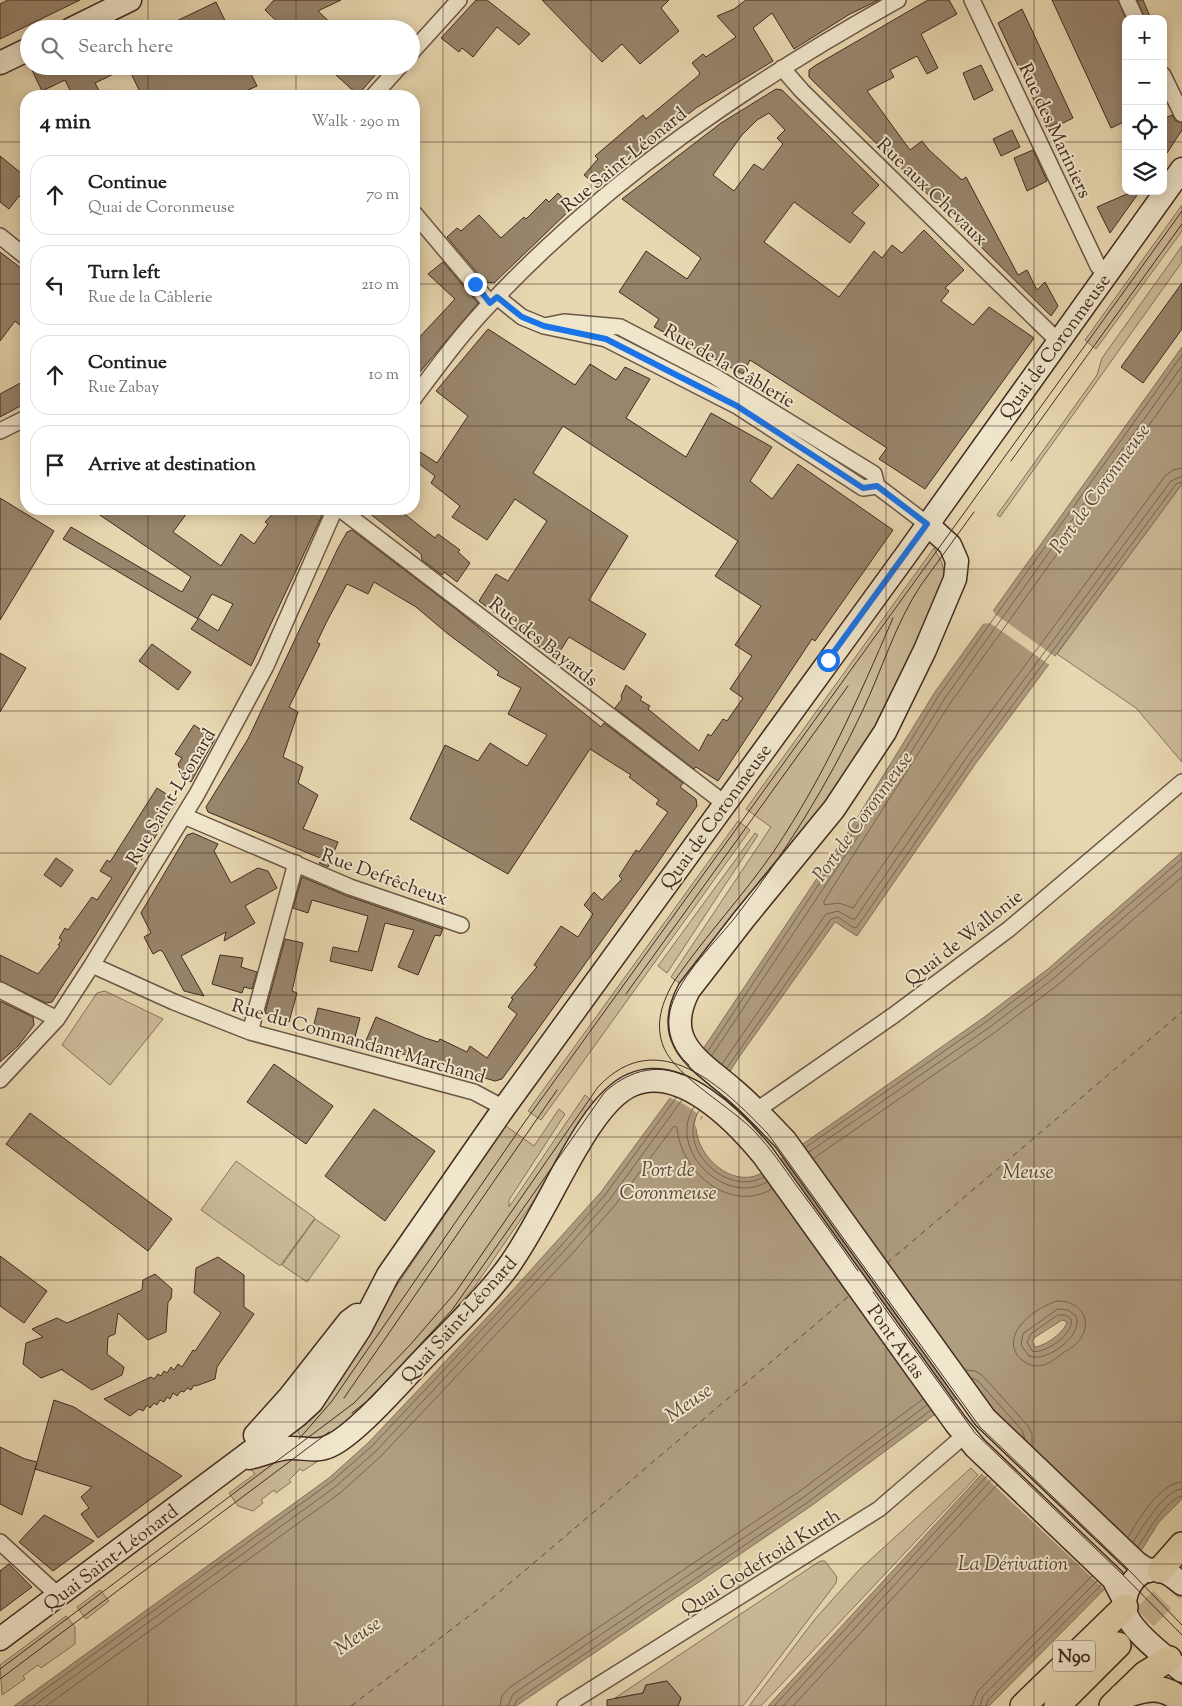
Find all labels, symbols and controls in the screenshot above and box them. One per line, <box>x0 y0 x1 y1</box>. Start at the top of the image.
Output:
map controls <box>1122 15 1167 195</box>
button: + <box>1122 15 1167 60</box>
search box <box>20 20 420 75</box>
icon: search <box>38 34 66 62</box>
text: Search here <box>78 34 173 61</box>
street label: Rue des Mariniers <box>1011 59 1097 203</box>
button: − <box>1122 60 1167 105</box>
street label: Rue Saint-Léonard <box>556 102 693 220</box>
button: locate <box>1122 105 1167 150</box>
text: 4 min <box>40 108 91 138</box>
text: Walk · 290 m <box>311 111 400 134</box>
street label: Rue aux Chevaux <box>870 133 993 253</box>
button: layers <box>1122 150 1167 195</box>
text: Continue <box>88 170 167 197</box>
icon: ahead <box>41 181 69 209</box>
text: 70 m <box>366 184 399 207</box>
text: Quai de Coronmeuse <box>88 197 235 220</box>
text: Turn left <box>88 260 160 287</box>
street label: Quai de Coronmeuse <box>994 269 1118 426</box>
icon: left <box>41 271 69 299</box>
route end <box>464 273 487 296</box>
text: 210 m <box>361 274 399 297</box>
text: Rue de la Câblerie <box>88 287 212 310</box>
street label: Rue de la Câblerie <box>658 319 800 416</box>
text: Continue <box>88 350 167 377</box>
icon: ahead <box>41 361 69 389</box>
text: 10 m <box>369 364 399 387</box>
text: Rue Zabay <box>88 377 159 400</box>
water label: Port de Coronmeuse <box>1044 418 1158 561</box>
icon: arrive <box>41 451 69 479</box>
text: Arrive at destination <box>88 452 256 479</box>
street label: Rue des Bayards <box>482 592 603 694</box>
route start <box>817 649 840 672</box>
street label: Rue Saint-Léonard <box>121 724 224 871</box>
street label: Quai de Coronmeuse <box>655 739 779 896</box>
water label: Port de Coronmeuse <box>807 746 921 889</box>
street label: Rue Defrêcheux <box>317 843 451 914</box>
street label: Quai de Wallonie <box>900 884 1029 994</box>
street label: Rue du Commandant Marchand <box>228 993 489 1092</box>
water label: Port de Coronmeuse <box>619 1157 717 1209</box>
water label: Meuse <box>1002 1159 1054 1188</box>
street label: Quai Saint-Léonard <box>395 1251 525 1390</box>
street label: Pont Atlas <box>859 1300 930 1385</box>
water label: Meuse <box>660 1377 719 1431</box>
street label: Quai Saint-Léonard <box>38 1499 185 1619</box>
street label: Quai Godefroid Kurth <box>676 1503 846 1623</box>
water label: La Dérivation <box>958 1551 1069 1580</box>
water label: Meuse <box>329 1610 388 1664</box>
road number: N90 <box>1053 1640 1095 1672</box>

